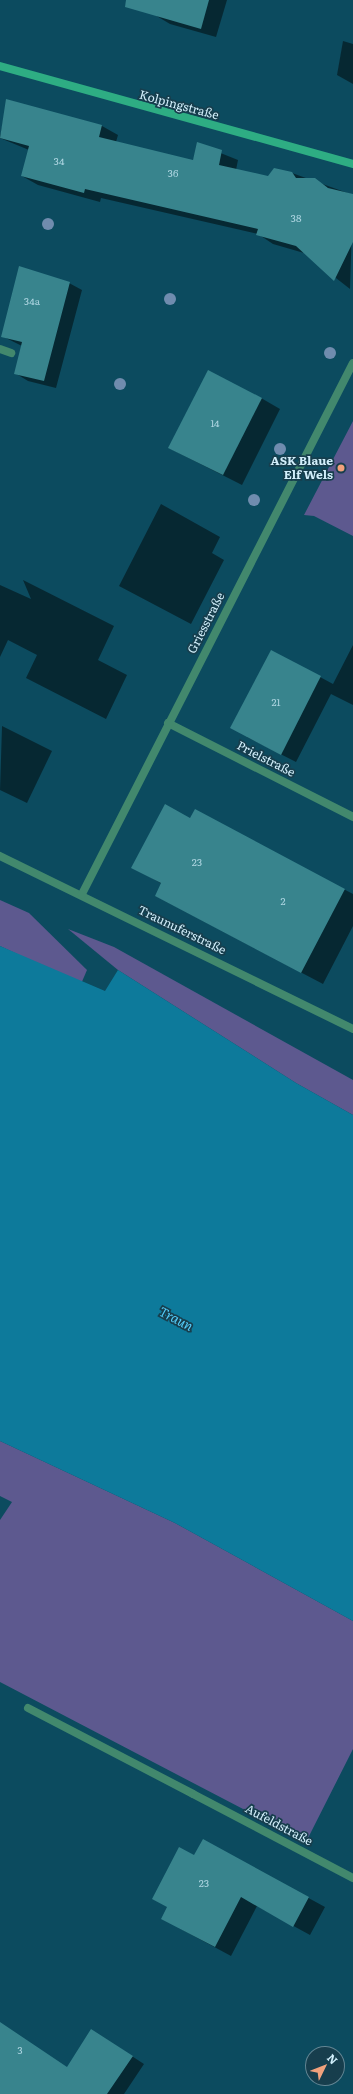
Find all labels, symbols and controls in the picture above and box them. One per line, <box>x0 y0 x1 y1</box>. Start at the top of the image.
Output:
street label: Kolpingstraße <box>138 87 220 123</box>
house number: 34 <box>54 155 64 167</box>
house number: 36 <box>168 167 178 179</box>
house number: 38 <box>291 212 301 224</box>
house number: 34a <box>24 295 40 307</box>
house number: 14 <box>210 417 220 429</box>
place label: ASK Blaue Elf Wels <box>271 454 333 482</box>
marker: ASK Blaue Elf Wels <box>336 463 346 473</box>
street label: Griesstraße <box>184 590 228 656</box>
house number: 21 <box>271 696 281 708</box>
street label: Prielstraße <box>235 738 297 780</box>
house number: 23 <box>192 856 202 868</box>
house number: 2 <box>280 895 286 907</box>
street label: Traunuferstraße <box>136 902 228 958</box>
water label: Traun <box>156 1304 196 1334</box>
street label: Aufeldstraße <box>243 1801 315 1849</box>
house number: 23 <box>199 1877 209 1889</box>
house number: 3 <box>17 2044 23 2056</box>
north arrow <box>305 2046 345 2086</box>
text: N <box>324 2050 342 2067</box>

